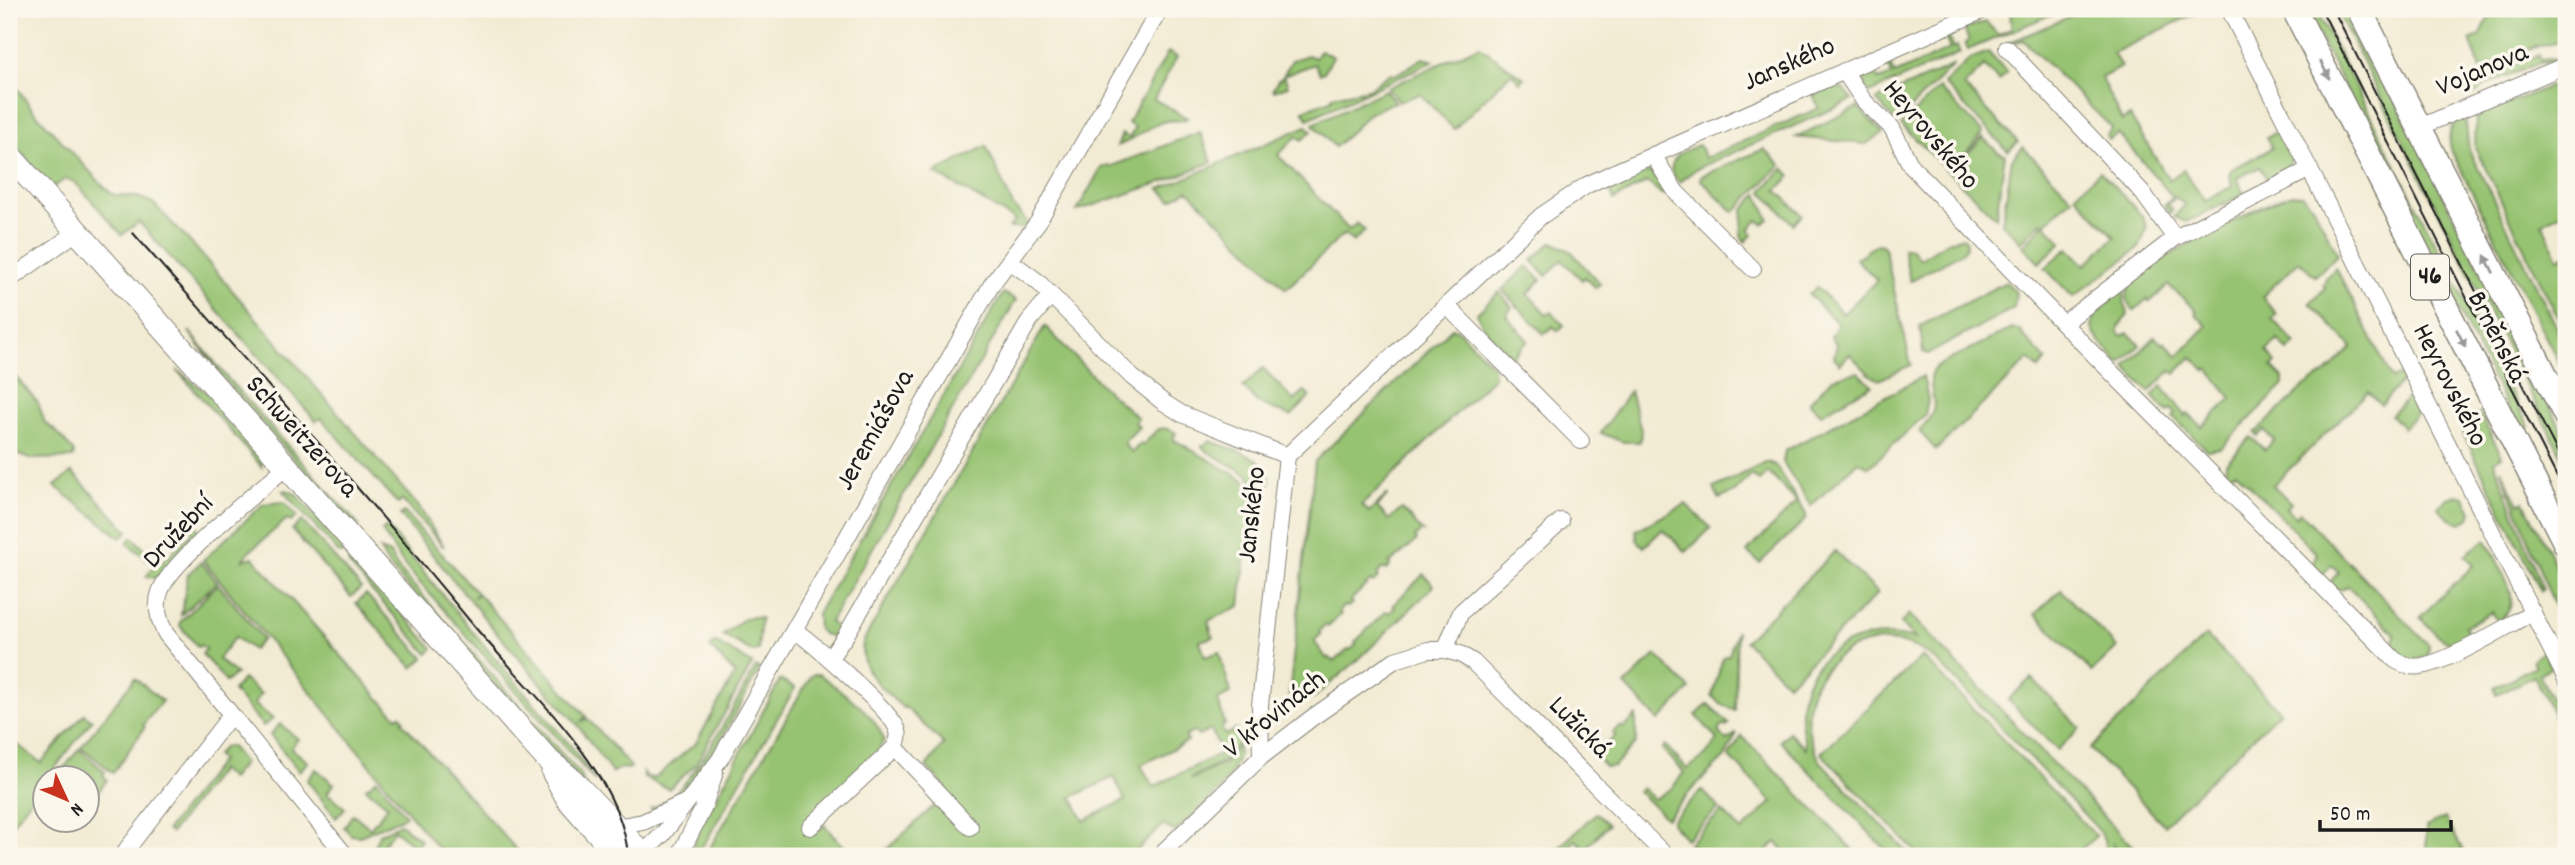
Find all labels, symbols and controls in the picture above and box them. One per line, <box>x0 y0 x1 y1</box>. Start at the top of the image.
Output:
street label: Janského <box>1738 28 1842 104</box>
street label: Vojanova <box>2431 34 2536 109</box>
one-way arrow <box>2320 60 2331 80</box>
street label: Heyrovského <box>1871 72 1987 200</box>
road number: 46 <box>2411 254 2449 300</box>
one-way arrow <box>2483 254 2495 274</box>
street label: Brněnská <box>2455 285 2535 391</box>
street label: Heyrovského <box>2400 318 2496 454</box>
one-way arrow <box>2456 328 2467 348</box>
street label: Jeremiášova <box>827 362 927 499</box>
street label: Schweitzerova <box>234 368 367 509</box>
street label: Janského <box>1229 465 1279 565</box>
street label: Družební <box>135 485 226 579</box>
street label: V křovinách <box>1216 662 1336 770</box>
street label: Lužická <box>1537 688 1619 770</box>
north arrow <box>32 764 102 834</box>
scale bar <box>2320 788 2451 832</box>
text: N <box>63 796 89 821</box>
text: 50 m <box>2330 801 2370 831</box>

